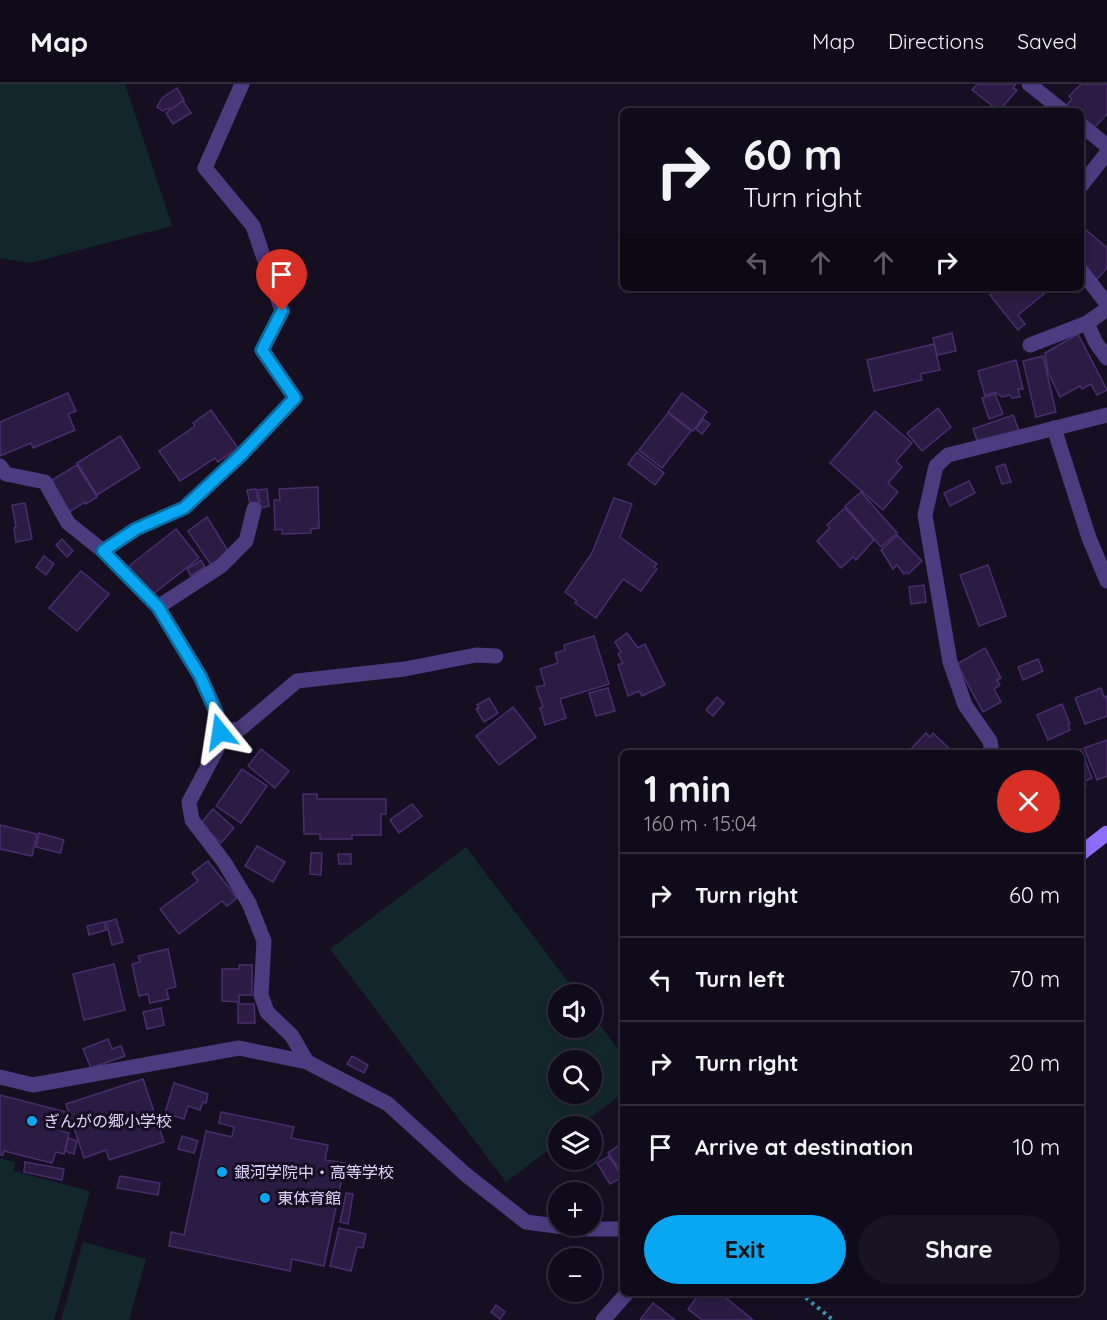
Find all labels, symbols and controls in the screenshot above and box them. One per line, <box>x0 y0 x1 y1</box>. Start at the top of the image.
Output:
text: Map <box>30 24 88 59</box>
text: Map <box>812 28 855 54</box>
text: Directions <box>888 28 984 54</box>
text: Saved <box>1017 28 1077 54</box>
text: 60 m <box>743 128 843 181</box>
icon: right <box>644 132 722 210</box>
text: Turn right <box>743 180 862 214</box>
icon: left <box>741 246 774 279</box>
icon: ahead <box>804 246 837 279</box>
icon: ahead <box>867 246 900 279</box>
icon: right <box>930 246 963 279</box>
pin <box>256 249 307 311</box>
icon: arrive <box>265 258 298 291</box>
position arrow <box>188 700 252 764</box>
text: 1 min <box>644 766 731 811</box>
button: close <box>997 770 1060 833</box>
text: 160 m · 15:04 <box>644 811 757 836</box>
icon: right <box>644 879 677 912</box>
text: Turn right <box>695 881 799 909</box>
text: 60 m <box>1009 881 1060 909</box>
icon: left <box>644 963 677 996</box>
text: Turn left <box>695 965 785 993</box>
text: 70 m <box>1010 965 1060 993</box>
map controls <box>548 984 602 1302</box>
button: sound <box>548 984 602 1038</box>
icon: right <box>644 1047 677 1080</box>
text: Turn right <box>695 1049 799 1077</box>
text: 20 m <box>1009 1049 1060 1077</box>
button: search <box>548 1050 602 1104</box>
place label: ぎんがの郷小学校 <box>44 1111 172 1131</box>
marker: ぎんがの郷小学校 <box>25 1114 39 1128</box>
button: layers <box>548 1116 602 1170</box>
icon: arrive <box>644 1131 677 1164</box>
text: Arrive at destination <box>695 1133 913 1161</box>
text: 10 m <box>1013 1133 1060 1161</box>
place label: 銀河学院中・高等学校 <box>234 1162 394 1182</box>
marker: 銀河学院中・高等学校 <box>215 1165 229 1179</box>
button: + <box>548 1182 602 1236</box>
place label: 東体育館 <box>277 1188 341 1208</box>
marker: 東体育館 <box>258 1191 272 1205</box>
button: Exit <box>644 1215 846 1284</box>
button: Share <box>858 1215 1060 1284</box>
button: − <box>548 1248 602 1302</box>

